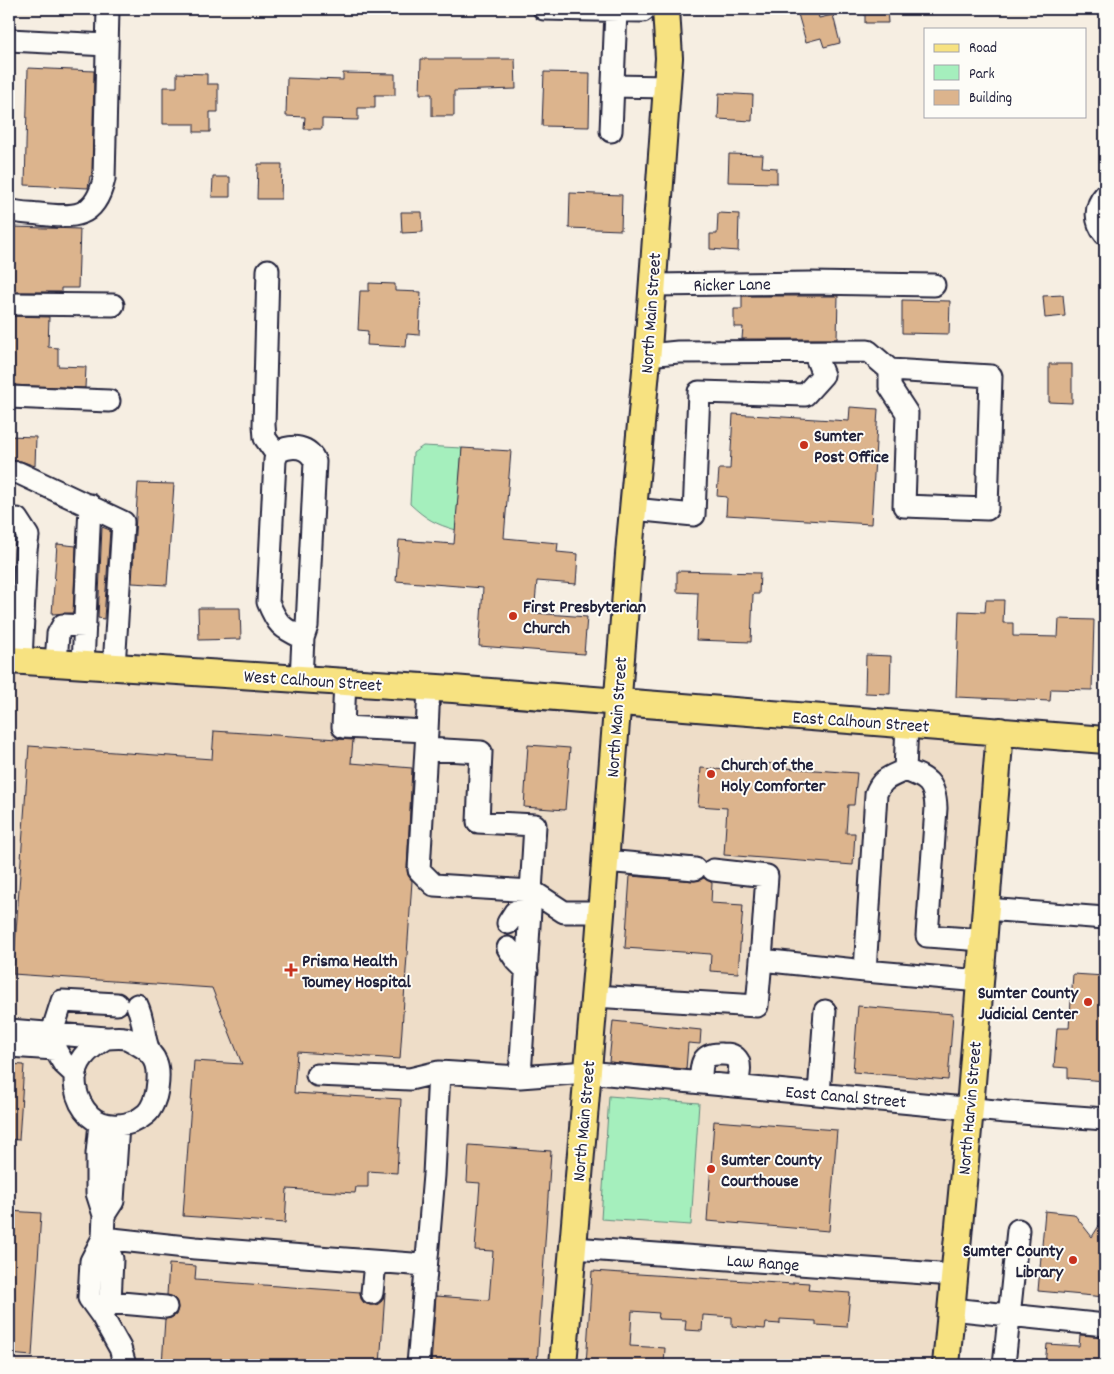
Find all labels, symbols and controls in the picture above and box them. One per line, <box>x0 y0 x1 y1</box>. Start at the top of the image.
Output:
legend <box>924 28 1086 118</box>
text: Road <box>969 38 997 60</box>
text: Park <box>969 64 995 86</box>
text: Building <box>969 88 1012 110</box>
street label: North Main Street <box>636 252 669 374</box>
street label: Ricker Lane <box>693 273 771 300</box>
place label: Sumter Post Office <box>814 425 889 471</box>
marker: Sumter Post Office <box>798 439 810 451</box>
place label: First Presbyterian Church <box>523 596 646 642</box>
marker: First Presbyterian Church <box>507 610 519 622</box>
street label: North Main Street <box>602 656 635 778</box>
street label: West Calhoun Street <box>243 665 383 700</box>
street label: East Calhoun Street <box>792 706 930 741</box>
place label: Church of the Holy Comforter <box>721 754 826 800</box>
marker: Church of the Holy Comforter <box>705 768 717 780</box>
place label: Prisma Health Toumey Hospital <box>302 950 412 996</box>
marker: Prisma Health Toumey Hospital <box>284 963 298 977</box>
place label: Sumter County Judicial Center <box>978 982 1079 1028</box>
marker: Sumter County Judicial Center <box>1082 996 1094 1008</box>
street label: North Harvin Street <box>953 1040 990 1176</box>
street label: North Main Street <box>568 1059 603 1183</box>
street label: East Canal Street <box>784 1081 908 1116</box>
place label: Sumter County Courthouse <box>721 1149 822 1195</box>
marker: Sumter County Courthouse <box>705 1163 717 1175</box>
place label: Sumter County Library <box>963 1240 1064 1286</box>
street label: Law Range <box>726 1249 800 1280</box>
marker: Sumter County Library <box>1067 1254 1079 1266</box>

